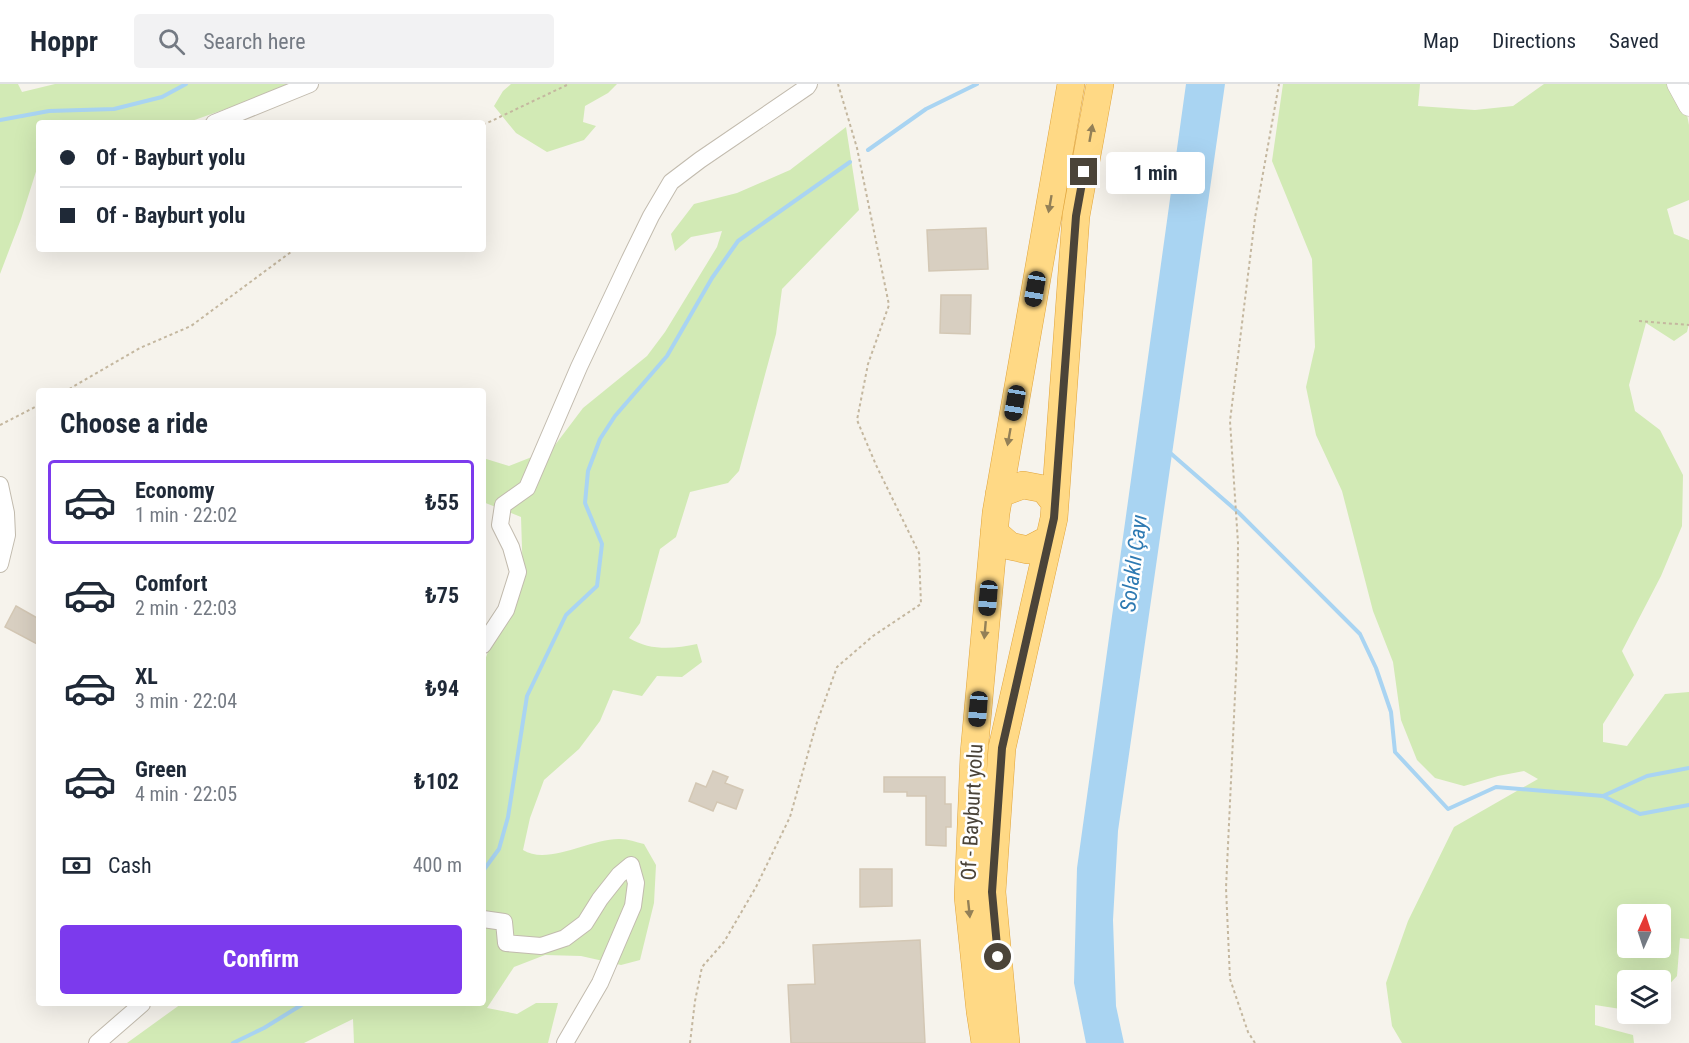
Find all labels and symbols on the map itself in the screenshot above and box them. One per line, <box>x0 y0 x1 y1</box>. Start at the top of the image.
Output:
one-way arrow <box>1087 123 1096 142</box>
callout: 1 min <box>1105 151 1204 193</box>
route end <box>1070 158 1097 185</box>
one-way arrow <box>1045 194 1054 213</box>
car <box>1023 270 1047 308</box>
car <box>1003 384 1027 422</box>
one-way arrow <box>1004 428 1013 447</box>
water label: Solaklı Çayı <box>1115 513 1152 613</box>
car <box>977 579 999 617</box>
one-way arrow <box>980 621 990 640</box>
car <box>967 690 989 728</box>
street label: Of - Bayburt yolu <box>956 743 988 881</box>
one-way arrow <box>964 899 974 918</box>
north arrow <box>1617 904 1671 958</box>
route start <box>984 943 1011 970</box>

